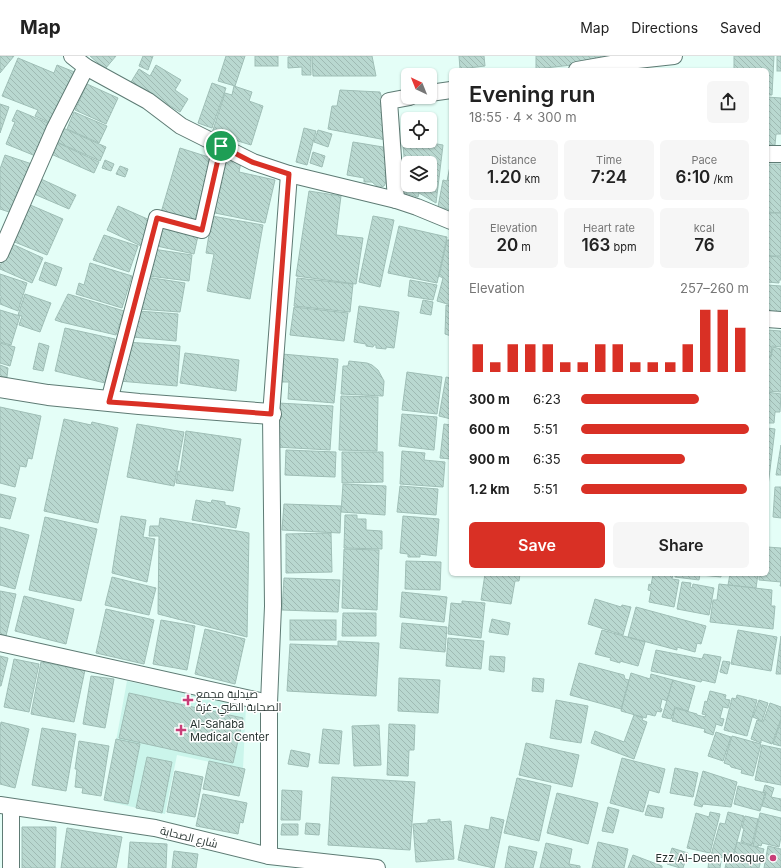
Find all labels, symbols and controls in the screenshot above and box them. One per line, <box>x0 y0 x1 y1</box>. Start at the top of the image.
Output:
text: Map <box>20 16 61 39</box>
text: Map <box>580 19 609 36</box>
text: Directions <box>631 19 698 36</box>
text: Saved <box>720 19 761 36</box>
north arrow <box>401 68 437 104</box>
map controls <box>401 68 437 192</box>
text: Evening run <box>469 81 595 107</box>
button: share <box>707 81 749 123</box>
text: 18:55 · 4 × 300 m <box>469 109 577 125</box>
button: locate <box>401 112 437 148</box>
pin <box>204 129 238 163</box>
icon: arrive <box>210 135 232 157</box>
text: Distance <box>491 153 536 167</box>
text: Time <box>596 153 622 167</box>
text: Pace <box>691 153 717 167</box>
button: layers <box>401 156 437 192</box>
text: 1.20 <box>487 167 521 187</box>
text: 7:24 <box>591 167 627 187</box>
text: 6:10 <box>676 167 710 187</box>
text: km <box>521 172 540 186</box>
text: /km <box>710 172 733 186</box>
text: Elevation <box>490 221 537 235</box>
text: Heart rate <box>583 221 635 235</box>
text: kcal <box>694 221 715 235</box>
text: 20 <box>496 235 518 255</box>
text: 163 <box>581 235 610 255</box>
text: 76 <box>694 235 715 255</box>
text: m <box>518 240 531 254</box>
text: bpm <box>610 240 637 254</box>
text: Elevation <box>469 280 525 296</box>
text: 257–260 m <box>680 280 749 296</box>
text: 300 m <box>469 391 510 407</box>
text: 6:23 <box>533 391 561 407</box>
text: 600 m <box>469 421 510 437</box>
text: 5:51 <box>533 421 558 437</box>
text: 900 m <box>469 451 510 467</box>
text: 6:35 <box>533 451 561 467</box>
text: 1.2 km <box>469 481 510 497</box>
text: 5:51 <box>533 481 558 497</box>
button: Save <box>469 522 605 568</box>
button: Share <box>613 522 749 568</box>
place label: صيدلية مجمع الصحابة الطبي-غزة <box>196 687 281 716</box>
marker: صيدلية مجمع الصحابة الطبي-غزة <box>183 695 193 705</box>
place label: Al-Sahaba Medical Center <box>190 717 269 744</box>
marker: Al-Sahaba Medical Center <box>175 724 187 736</box>
street label: شارع الصحابة <box>158 823 219 852</box>
place label: Ezz Al-Deen Mosque <box>655 851 765 865</box>
marker: Ezz Al-Deen Mosque <box>768 853 778 863</box>

